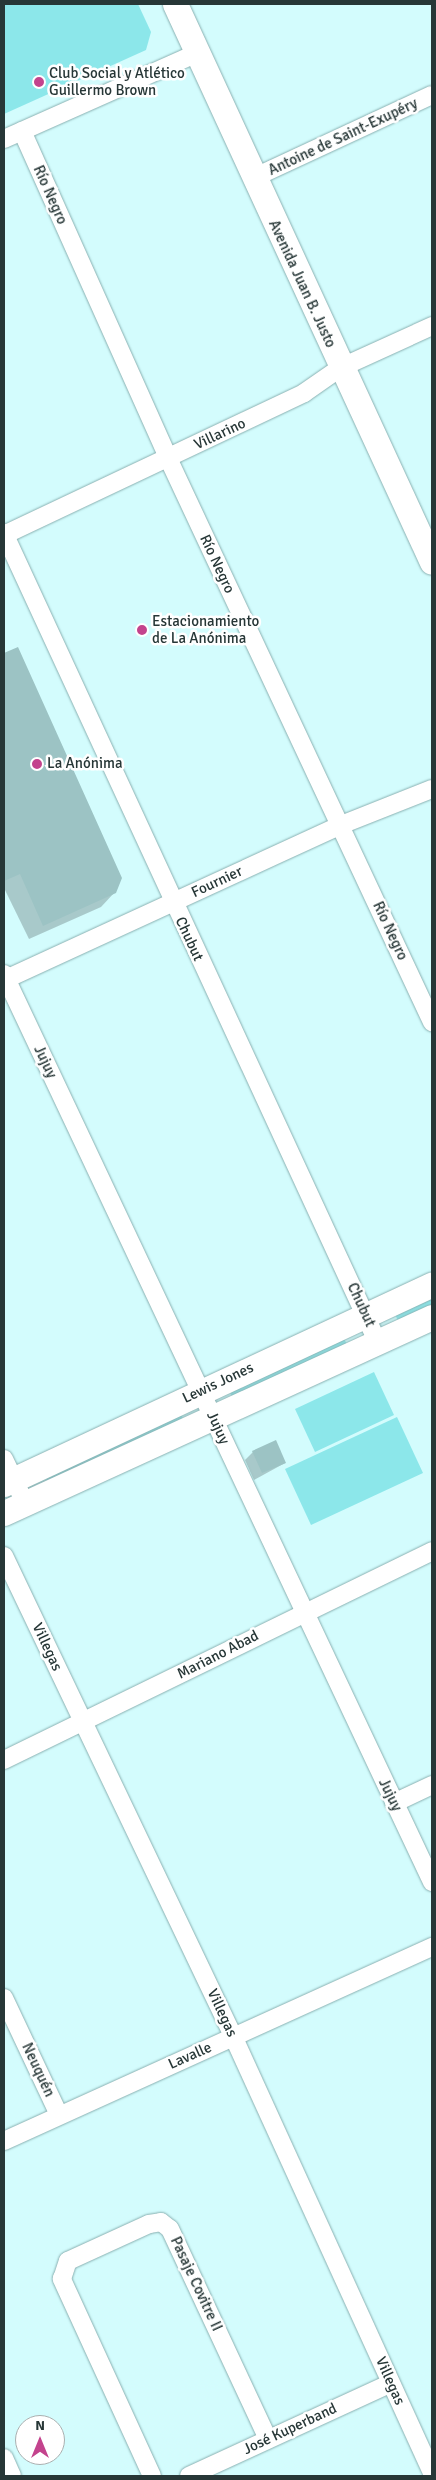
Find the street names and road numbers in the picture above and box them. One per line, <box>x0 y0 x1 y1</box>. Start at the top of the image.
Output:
street label: Antoine de Saint-Exupéry <box>265 94 421 180</box>
street label: Río Negro <box>29 163 71 227</box>
street label: Avenida Juan B. Justo <box>264 217 340 351</box>
street label: Villarino <box>191 414 249 454</box>
street label: Río Negro <box>196 532 238 596</box>
street label: Fournier <box>189 862 245 902</box>
street label: Río Negro <box>369 899 411 963</box>
street label: Chubut <box>171 914 207 964</box>
street label: Jujuy <box>30 1043 60 1081</box>
street label: Chubut <box>343 1280 379 1330</box>
street label: Lewis Jones <box>180 1359 256 1407</box>
street label: Jujuy <box>203 1409 233 1447</box>
street label: Villegas <box>28 1620 66 1674</box>
street label: Mariano Abad <box>174 1627 262 1683</box>
street label: Jujuy <box>374 1776 406 1814</box>
street label: Villegas <box>203 1986 241 2040</box>
street label: Lavalle <box>166 2039 214 2073</box>
street label: Neuquén <box>18 2040 58 2100</box>
street label: Pasaje Covitre II <box>166 2234 226 2334</box>
street label: Villegas <box>371 2354 409 2408</box>
street label: José Kuperband <box>240 2399 340 2459</box>

